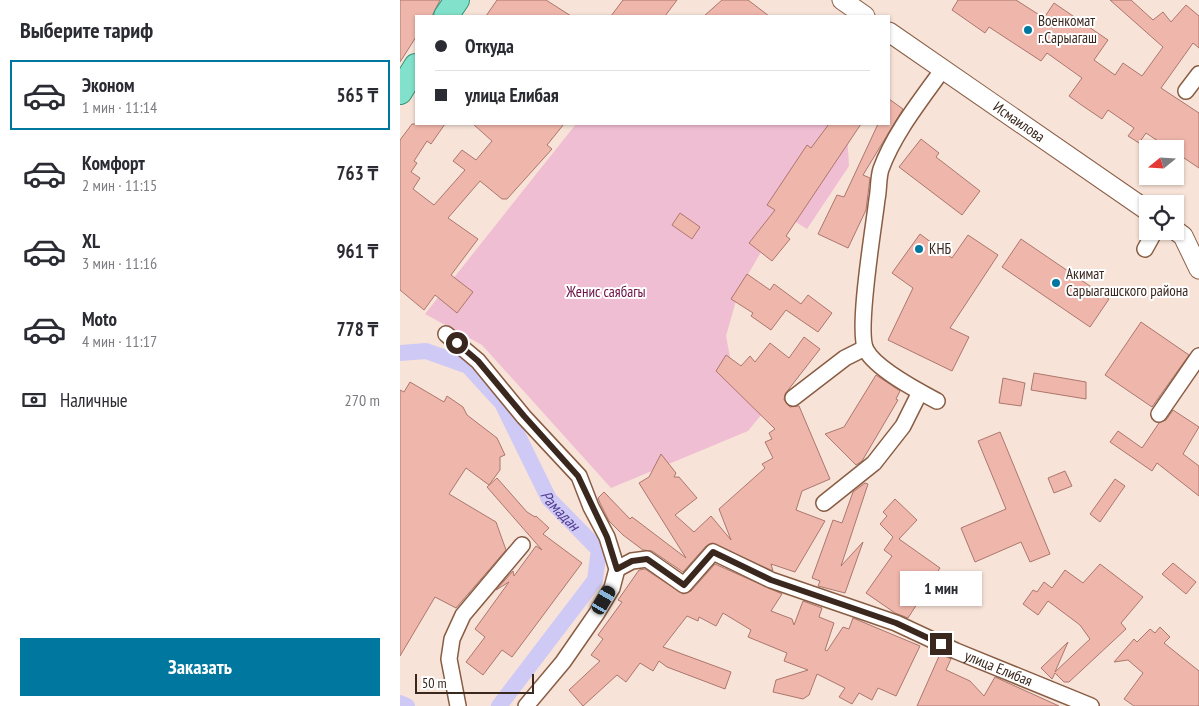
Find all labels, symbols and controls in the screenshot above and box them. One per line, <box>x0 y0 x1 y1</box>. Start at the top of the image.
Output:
place label: Военкомат г.Сарыагаш <box>1038 11 1097 47</box>
text: Выберите тариф <box>20 16 153 44</box>
marker: Военкомат г.Сарыагаш <box>1022 24 1034 36</box>
text: Откуда <box>465 34 514 58</box>
icon: car <box>22 73 67 118</box>
text: Эконом <box>82 73 135 97</box>
text: 565 ₸ <box>336 83 378 107</box>
text: улица Елибая <box>465 83 559 107</box>
text: 1 мин · 11:14 <box>82 97 157 117</box>
street label: Исмаилова <box>990 97 1049 146</box>
north arrow <box>1139 140 1184 185</box>
map controls <box>1139 140 1184 240</box>
icon: car <box>22 151 67 196</box>
text: Комфорт <box>82 151 145 175</box>
text: 763 ₸ <box>336 161 378 185</box>
text: 2 мин · 11:15 <box>82 175 157 195</box>
button: locate <box>1139 195 1184 240</box>
icon: car <box>22 229 67 274</box>
text: XL <box>82 229 100 253</box>
text: 961 ₸ <box>336 239 378 263</box>
place label: КНБ <box>929 239 951 258</box>
marker: КНБ <box>913 243 925 255</box>
text: 3 мин · 11:16 <box>82 253 157 273</box>
place label: Акимат Сарыагашского района <box>1066 264 1188 300</box>
marker: Акимат Сарыагашского района <box>1050 277 1062 289</box>
park label: Женис саябагы <box>565 282 646 301</box>
icon: car <box>22 307 67 352</box>
text: Moto <box>82 307 117 331</box>
text: 778 ₸ <box>336 317 378 341</box>
text: 4 мин · 11:17 <box>82 331 157 351</box>
route start <box>446 332 468 354</box>
icon: cash <box>20 386 48 414</box>
text: Наличные <box>60 388 128 412</box>
text: 270 m <box>345 390 380 410</box>
water label: Рамадан <box>536 487 586 536</box>
callout: 1 мин <box>900 572 982 606</box>
text: 1 мин <box>924 578 958 598</box>
car <box>590 583 617 617</box>
route end <box>930 633 952 655</box>
button: Заказать <box>20 638 380 696</box>
street label: улица Елибая <box>962 646 1036 690</box>
scale bar <box>415 671 534 694</box>
text: 50 m <box>422 674 447 692</box>

